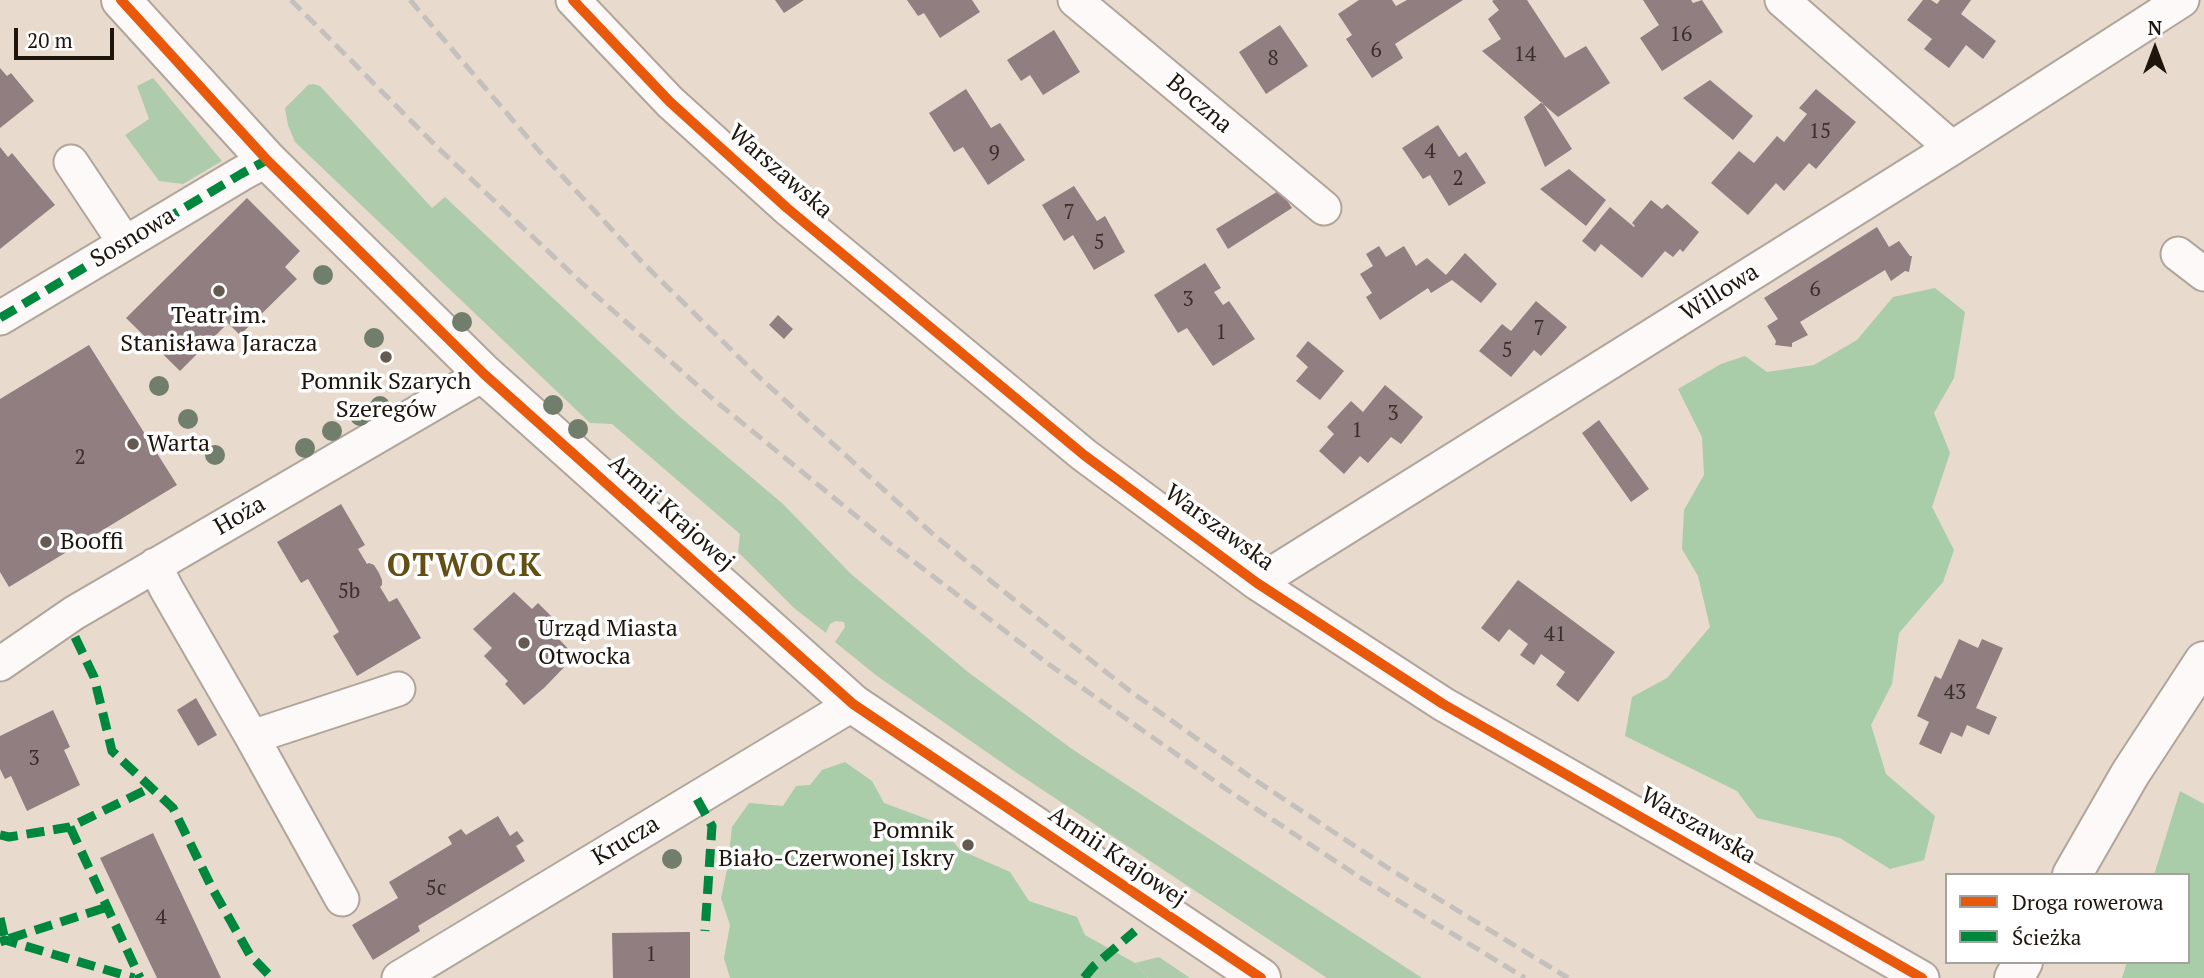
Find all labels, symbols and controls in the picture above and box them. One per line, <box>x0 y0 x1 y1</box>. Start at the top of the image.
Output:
scale bar <box>18 14 117 58</box>
north arrow <box>2120 14 2190 84</box>
text: N <box>2148 15 2162 40</box>
house number: 16 <box>1670 22 1692 48</box>
text: 20 m <box>27 26 73 54</box>
house number: 6 <box>1370 38 1382 64</box>
house number: 14 <box>1514 42 1536 68</box>
house number: 8 <box>1267 46 1279 72</box>
street label: Boczna <box>1160 68 1238 140</box>
street label: Warszawska <box>722 119 838 225</box>
house number: 15 <box>1809 119 1831 145</box>
house number: 4 <box>1424 139 1436 165</box>
house number: 9 <box>988 141 1000 167</box>
house number: 2 <box>1452 166 1464 192</box>
house number: 7 <box>1063 200 1075 226</box>
street label: Sosnowa <box>86 202 180 274</box>
house number: 5 <box>1093 230 1105 256</box>
street label: Willowa <box>1676 258 1764 328</box>
house number: 6 <box>1809 277 1821 303</box>
marker: Teatr im. Stanisława Jaracza <box>211 283 227 299</box>
house number: 3 <box>1182 287 1194 313</box>
place label: Teatr im. Stanisława Jaracza <box>120 302 318 358</box>
house number: 7 <box>1533 316 1545 342</box>
house number: 1 <box>1215 320 1227 346</box>
house number: 5 <box>1501 338 1513 364</box>
marker: Pomnik Szarych Szeregów <box>378 349 394 365</box>
place label: Pomnik Szarych Szeregów <box>301 368 471 424</box>
house number: 3 <box>1387 401 1399 427</box>
house number: 1 <box>1351 418 1363 444</box>
place label: Warta <box>147 430 210 458</box>
marker: Warta <box>125 436 141 452</box>
house number: 2 <box>74 445 86 471</box>
street label: Armii Krajowej <box>602 449 740 577</box>
street label: Warszawska <box>1158 479 1280 577</box>
street label: Hoża <box>209 490 271 542</box>
place label: Booffi <box>60 528 124 556</box>
marker: Booffi <box>38 534 54 550</box>
district label: OTWOCK <box>387 548 543 586</box>
house number: 5b <box>338 579 360 605</box>
place label: Urząd Miasta Otwocka <box>538 615 678 671</box>
house number: 41 <box>1544 622 1566 648</box>
marker: Urząd Miasta Otwocka <box>516 635 532 651</box>
house number: 43 <box>1944 680 1966 706</box>
house number: 3 <box>28 746 40 772</box>
street label: Warszawska <box>1635 781 1761 871</box>
street label: Armii Krajowej <box>1043 800 1191 914</box>
street label: Krucza <box>587 810 665 872</box>
place label: Pomnik Biało-Czerwonej Iskry <box>718 817 954 873</box>
marker: Pomnik Biało-Czerwonej Iskry <box>960 837 976 853</box>
legend <box>1945 873 2190 964</box>
house number: 5c <box>426 876 446 902</box>
text: Droga rowerowa <box>2012 888 2164 916</box>
house number: 4 <box>155 905 167 931</box>
text: Ścieżka <box>2012 923 2081 951</box>
house number: 1 <box>645 942 657 968</box>

